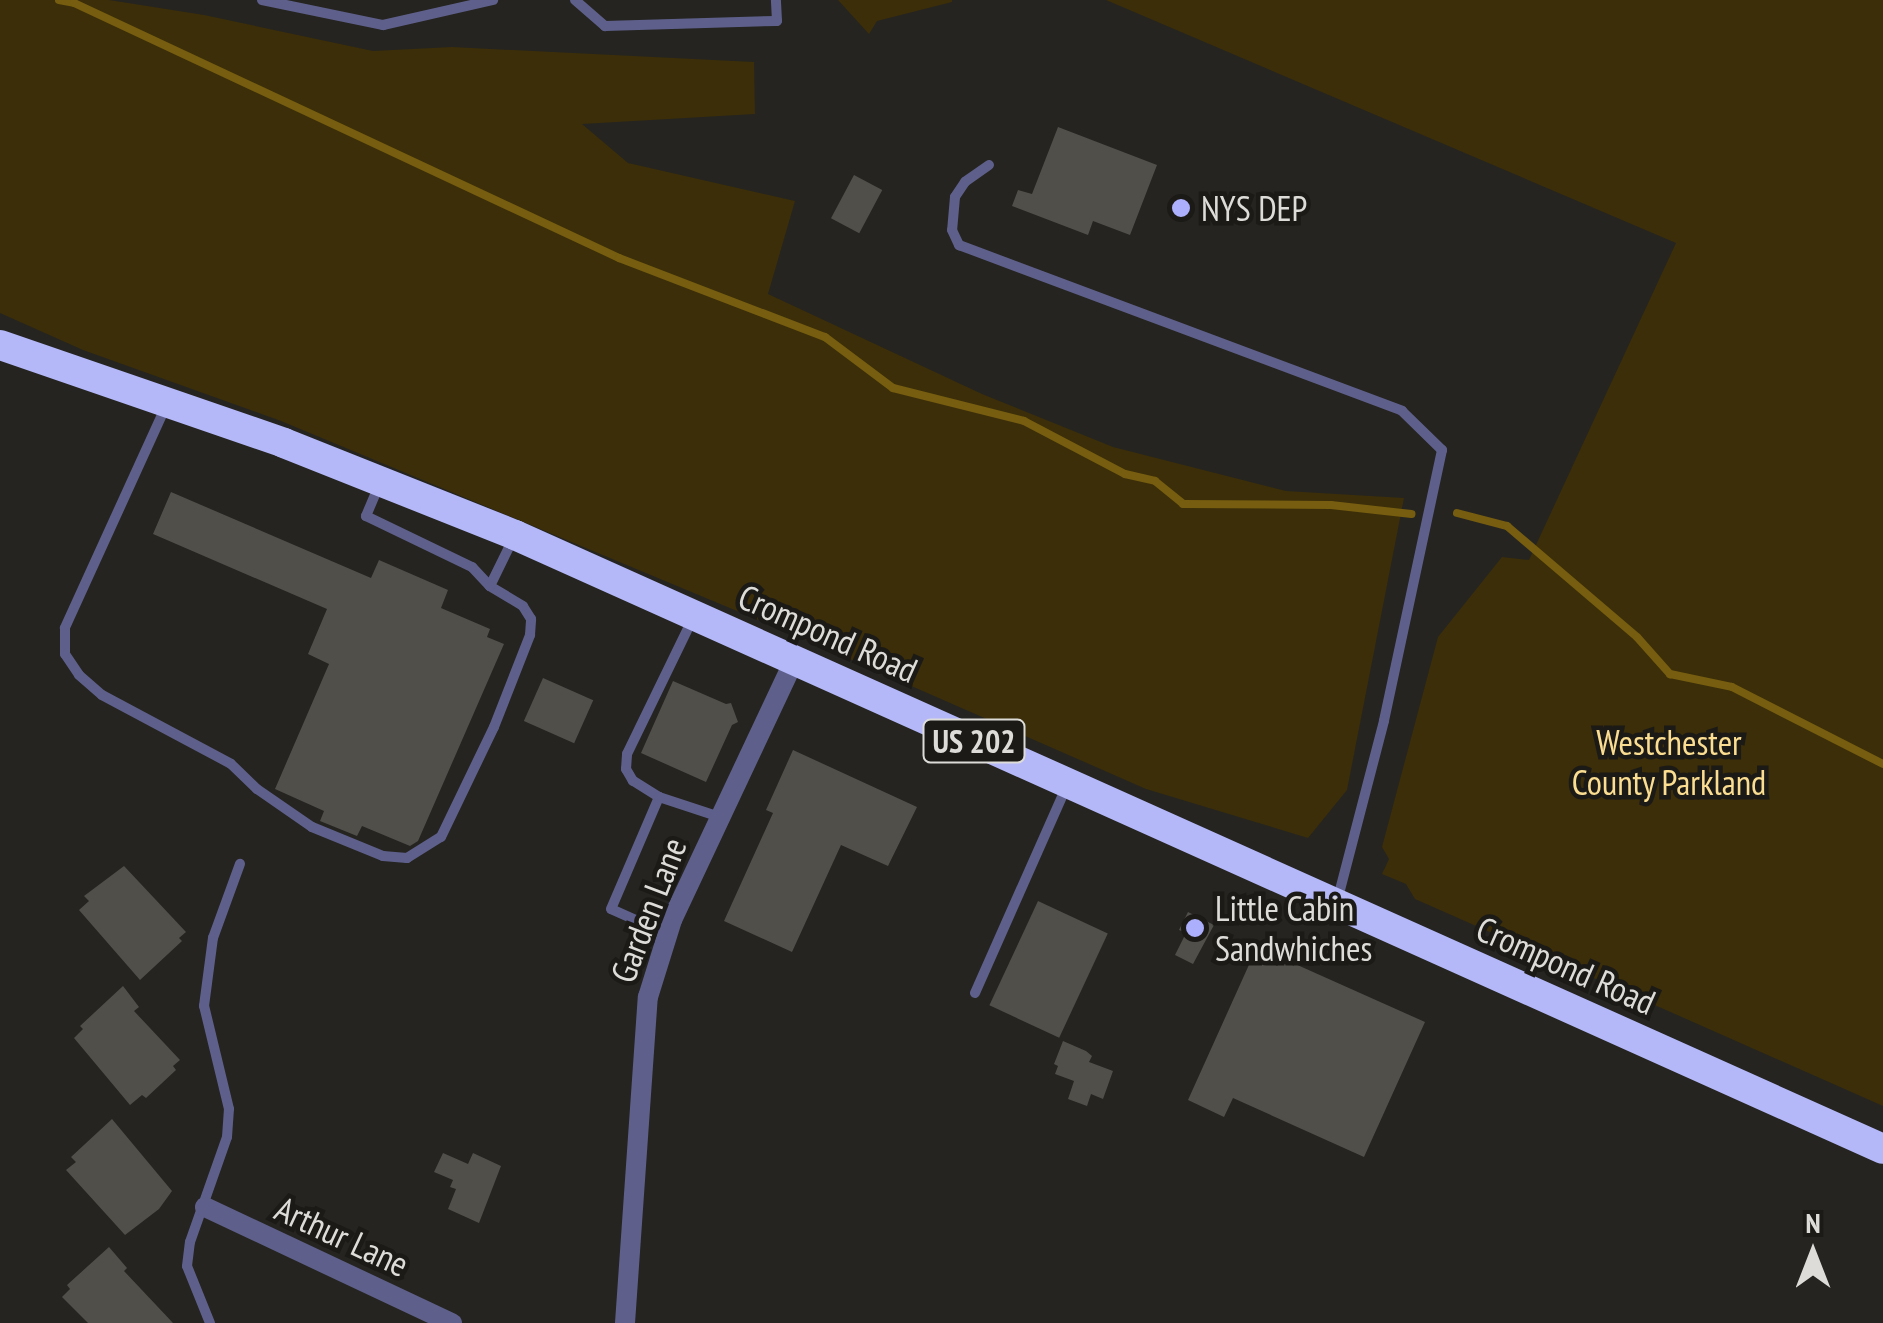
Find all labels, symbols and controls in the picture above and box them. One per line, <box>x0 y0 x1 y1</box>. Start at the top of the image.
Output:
place label: NYS DEP <box>1201 187 1307 229</box>
marker: NYS DEP <box>1170 197 1192 219</box>
street label: Crompond Road <box>732 575 924 691</box>
road number: US 202 <box>922 714 1026 768</box>
park label: Westchester County Parkland <box>1571 721 1767 803</box>
street label: Garden Lane <box>601 832 695 988</box>
place label: Little Cabin Sandwhiches <box>1215 887 1372 969</box>
street label: Crompond Road <box>1470 907 1662 1023</box>
marker: Little Cabin Sandwhiches <box>1184 917 1206 939</box>
street label: Arthur Lane <box>269 1187 415 1285</box>
north arrow <box>1763 1203 1863 1303</box>
text: N <box>1805 1204 1821 1241</box>

